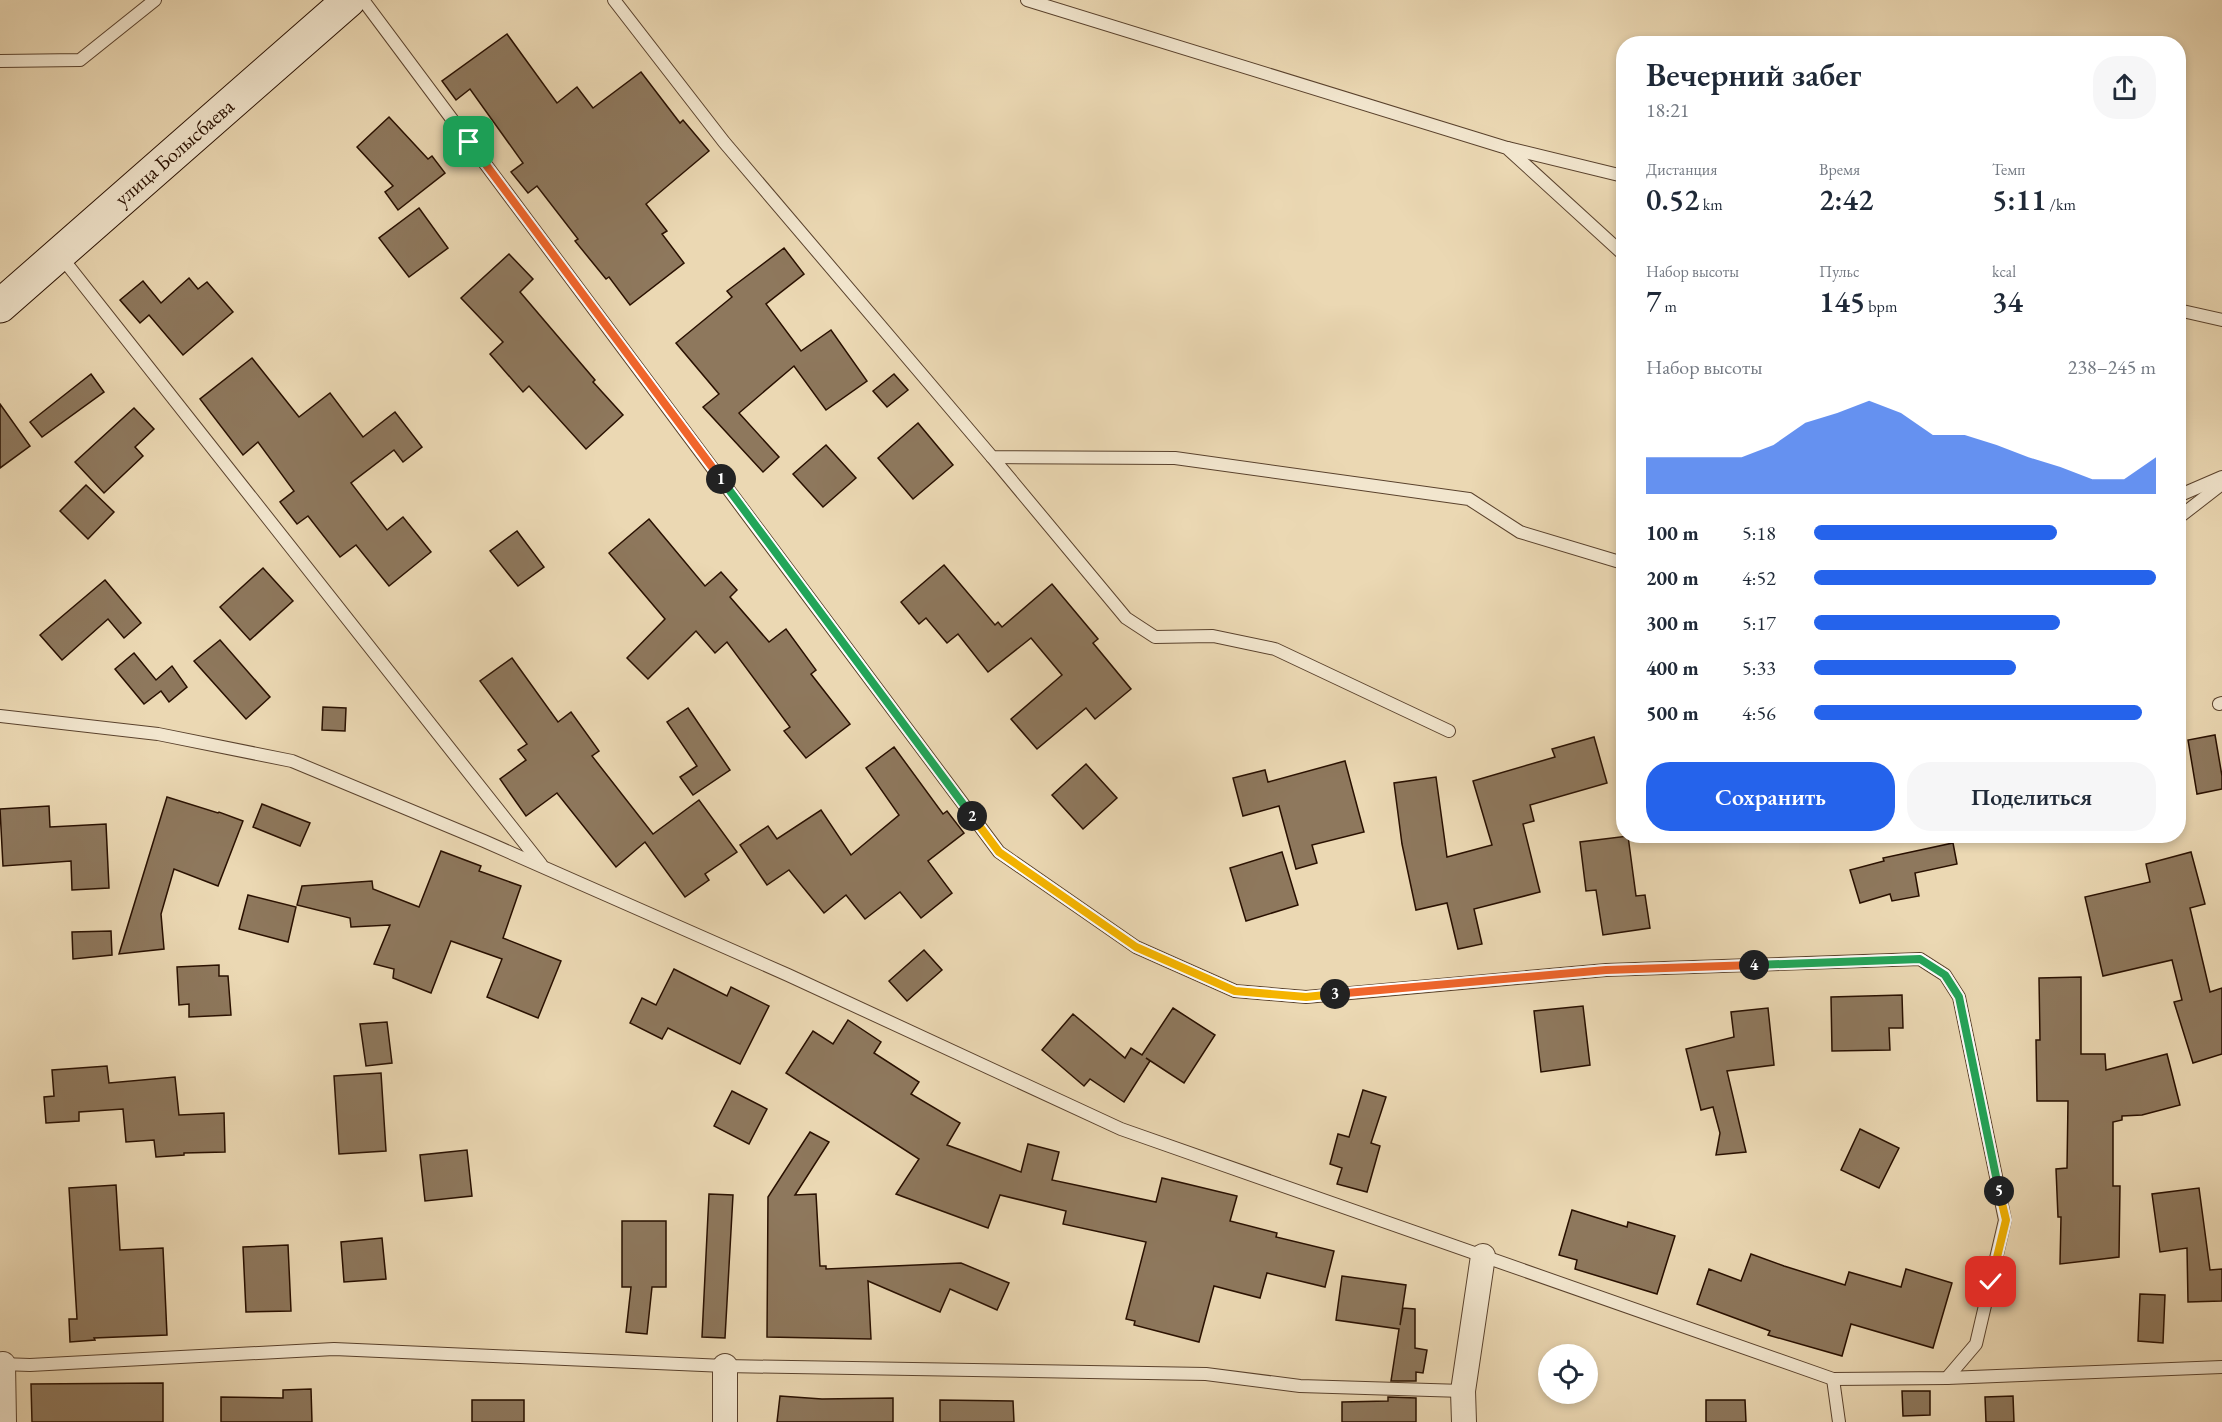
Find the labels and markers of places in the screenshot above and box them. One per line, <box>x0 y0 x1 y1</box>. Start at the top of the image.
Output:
pin <box>443 116 494 167</box>
pin: 1 <box>706 464 736 494</box>
pin: 2 <box>957 801 987 831</box>
pin: 4 <box>1739 950 1769 980</box>
pin: 3 <box>1320 979 1350 1009</box>
pin: 5 <box>1984 1176 2014 1206</box>
pin <box>1965 1256 2016 1307</box>

